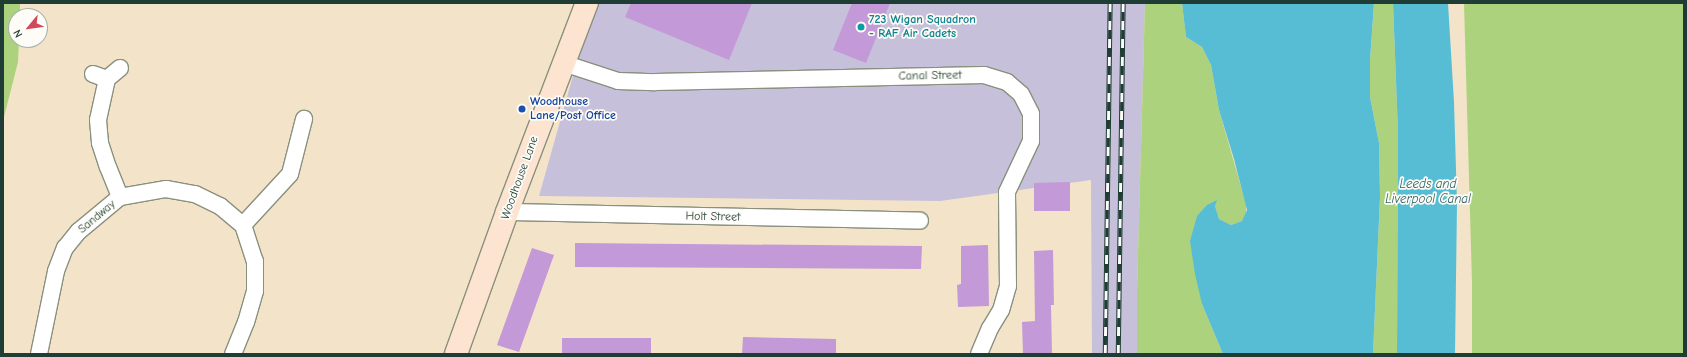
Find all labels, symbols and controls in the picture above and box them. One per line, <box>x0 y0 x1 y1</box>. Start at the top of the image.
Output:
north arrow <box>8 8 48 48</box>
place label: 723 Wigan Squadron - RAF Air Cadets <box>869 13 976 41</box>
marker: 723 Wigan Squadron - RAF Air Cadets <box>856 22 866 32</box>
text: N <box>11 27 25 40</box>
street label: Canal Street <box>898 68 962 84</box>
place label: Woodhouse Lane/Post Office <box>530 95 616 123</box>
marker: Woodhouse Lane/Post Office <box>517 104 527 114</box>
street label: Woodhouse Lane <box>498 134 542 222</box>
water label: Leeds and Liverpool Canal <box>1385 177 1471 208</box>
street label: Sandway <box>75 197 119 237</box>
street label: Holt Street <box>685 209 741 225</box>

